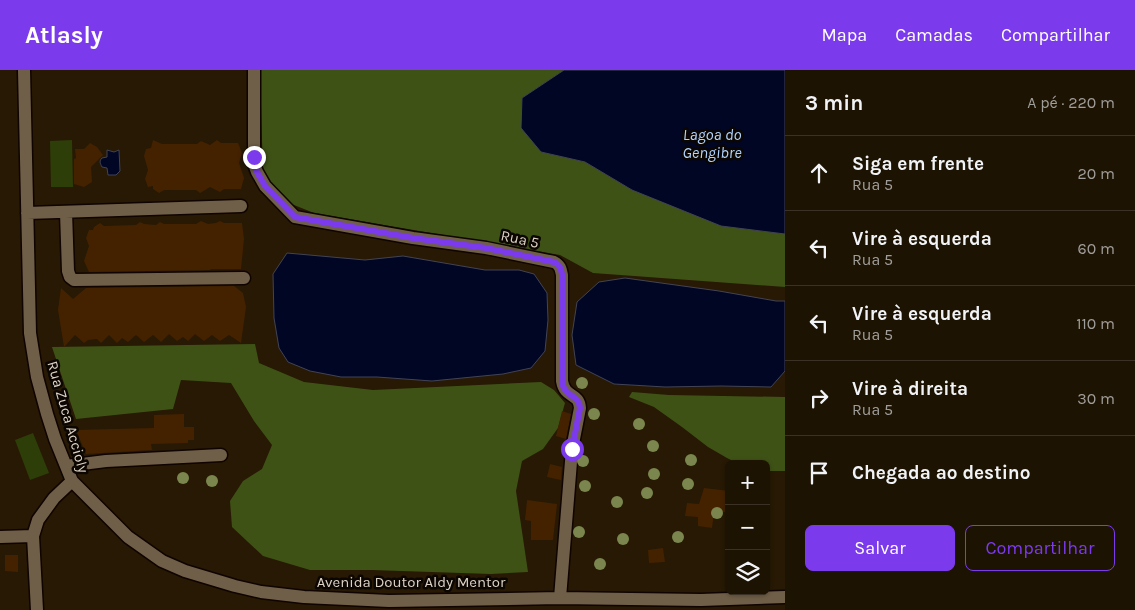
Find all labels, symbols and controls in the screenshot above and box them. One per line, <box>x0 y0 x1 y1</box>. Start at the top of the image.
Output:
text: Atlasly <box>25 21 103 49</box>
text: Mapa <box>822 24 867 46</box>
text: Camadas <box>895 24 973 46</box>
text: Compartilhar <box>1001 24 1110 46</box>
text: 3 min <box>805 91 863 115</box>
text: A pé · 220 m <box>1027 93 1115 112</box>
water label: Lagoa do Gengibre <box>682 125 742 162</box>
route end <box>243 146 266 169</box>
text: Siga em frente <box>852 153 984 175</box>
icon: ahead <box>805 159 833 187</box>
text: 20 m <box>1077 164 1115 183</box>
text: Rua 5 <box>852 175 893 194</box>
street label: Rua 5 <box>499 226 541 252</box>
text: Vire à esquerda <box>852 228 992 250</box>
icon: left <box>805 234 833 262</box>
text: 60 m <box>1078 239 1115 258</box>
text: Rua 5 <box>852 250 893 269</box>
text: Vire à esquerda <box>852 303 992 325</box>
icon: left <box>805 309 833 337</box>
text: 110 m <box>1076 314 1115 333</box>
text: Rua 5 <box>852 325 893 344</box>
street label: Rua Zuca Accioly <box>43 359 93 475</box>
text: Vire à direita <box>852 378 968 400</box>
icon: right <box>805 384 833 412</box>
text: 30 m <box>1077 389 1115 408</box>
text: Rua 5 <box>852 400 893 419</box>
route start <box>561 438 584 461</box>
icon: arrive <box>805 459 833 487</box>
map controls <box>725 460 770 595</box>
button: + <box>725 460 770 505</box>
text: Chegada ao destino <box>852 462 1030 484</box>
button: − <box>725 505 770 550</box>
button: Salvar <box>805 525 955 571</box>
button: Compartilhar <box>965 525 1115 571</box>
button: layers <box>725 550 770 595</box>
street label: Avenida Doutor Aldy Mentor <box>317 573 506 591</box>

